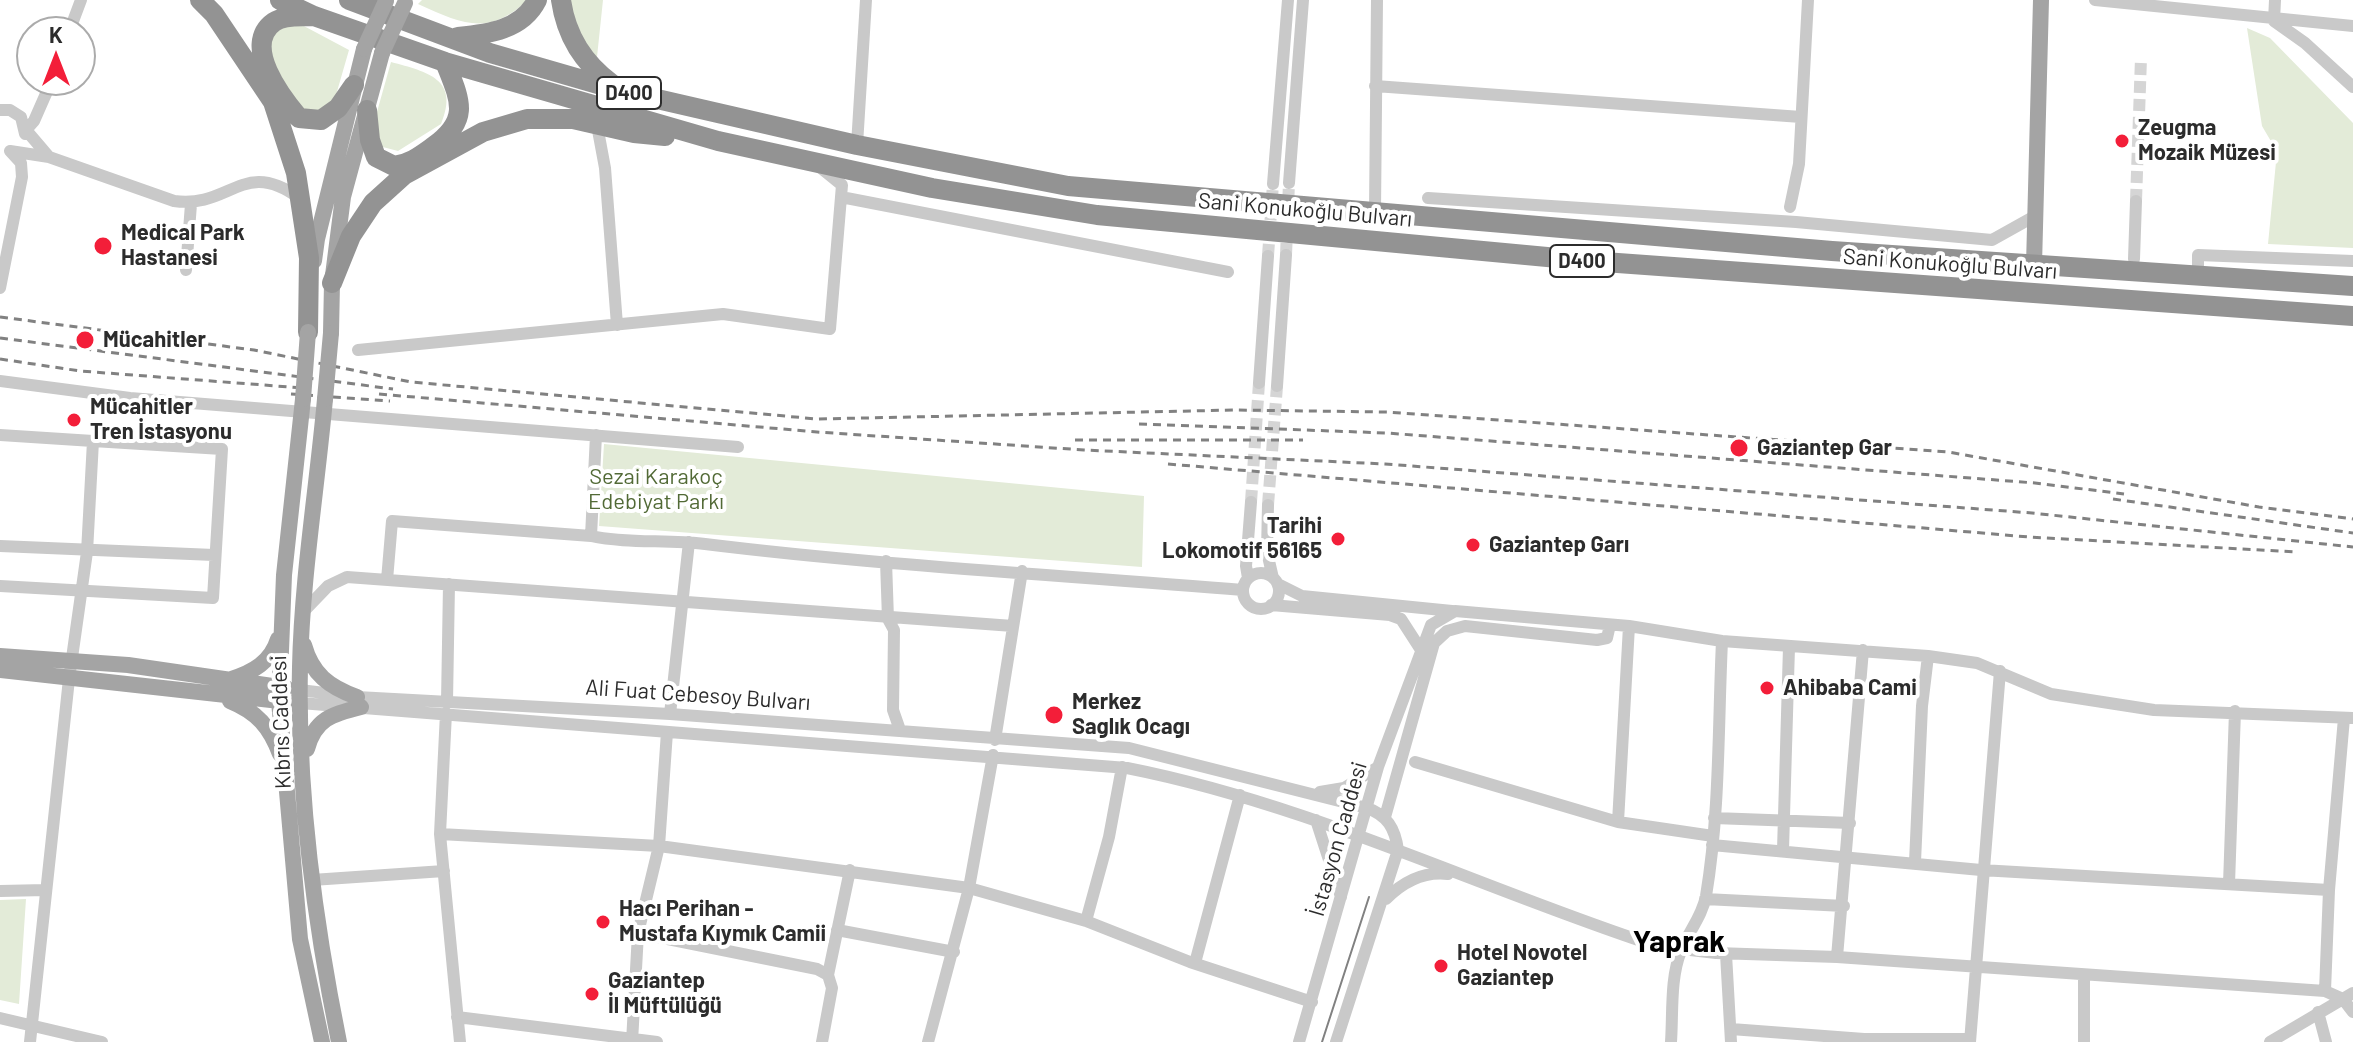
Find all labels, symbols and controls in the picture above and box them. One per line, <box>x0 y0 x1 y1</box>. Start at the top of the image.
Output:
north arrow <box>16 16 96 96</box>
text: K <box>49 21 63 47</box>
road number: D400 <box>597 77 661 109</box>
place label: Zeugma Mozaik Müzesi <box>2138 115 2276 166</box>
marker: Zeugma Mozaik Müzesi <box>2113 132 2131 150</box>
street label: Sani Konukoğlu Bulvarı <box>1197 187 1413 233</box>
place label: Medical Park Hastanesi <box>121 220 245 272</box>
marker: Medical Park Hastanesi <box>92 235 114 257</box>
street label: Sani Konukoğlu Bulvarı <box>1842 243 2058 285</box>
road number: D400 <box>1550 245 1614 277</box>
place label: Mücahitler <box>103 327 206 353</box>
marker: Mücahitler <box>74 329 96 351</box>
place label: Mücahitler Tren İstasyonu <box>90 394 232 446</box>
marker: Mücahitler Tren İstasyonu <box>65 411 83 429</box>
place label: Gaziantep Gar <box>1757 435 1892 461</box>
marker: Gaziantep Gar <box>1728 437 1750 459</box>
park label: Sezai Karakoç Edebiyat Parkı <box>588 464 724 516</box>
place label: Tarihi Lokomotif 56165 <box>1162 513 1322 564</box>
marker: Tarihi Lokomotif 56165 <box>1329 530 1347 548</box>
place label: Gaziantep Garı <box>1489 532 1629 558</box>
marker: Gaziantep Garı <box>1464 536 1482 554</box>
street label: Kıbrıs Caddesi <box>265 655 297 789</box>
street label: Ali Fuat Cebesoy Bulvarı <box>585 674 811 716</box>
place label: Ahibaba Cami <box>1783 675 1917 701</box>
marker: Ahibaba Cami <box>1758 679 1776 697</box>
place label: Merkez Saglık Ocagı <box>1072 689 1190 740</box>
marker: Merkez Saglık Ocagı <box>1043 704 1065 726</box>
street label: İstasyon Caddesi <box>1303 759 1373 919</box>
place label: Hacı Perihan - Mustafa Kıymık Camii <box>619 896 826 948</box>
marker: Hacı Perihan - Mustafa Kıymık Camii <box>594 913 612 931</box>
district label: Yaprak <box>1633 924 1725 960</box>
place label: Hotel Novotel Gaziantep <box>1457 940 1587 992</box>
marker: Hotel Novotel Gaziantep <box>1432 957 1450 975</box>
place label: Gaziantep İl Müftülüğü <box>608 968 722 1020</box>
marker: Gaziantep İl Müftülüğü <box>583 985 601 1003</box>

